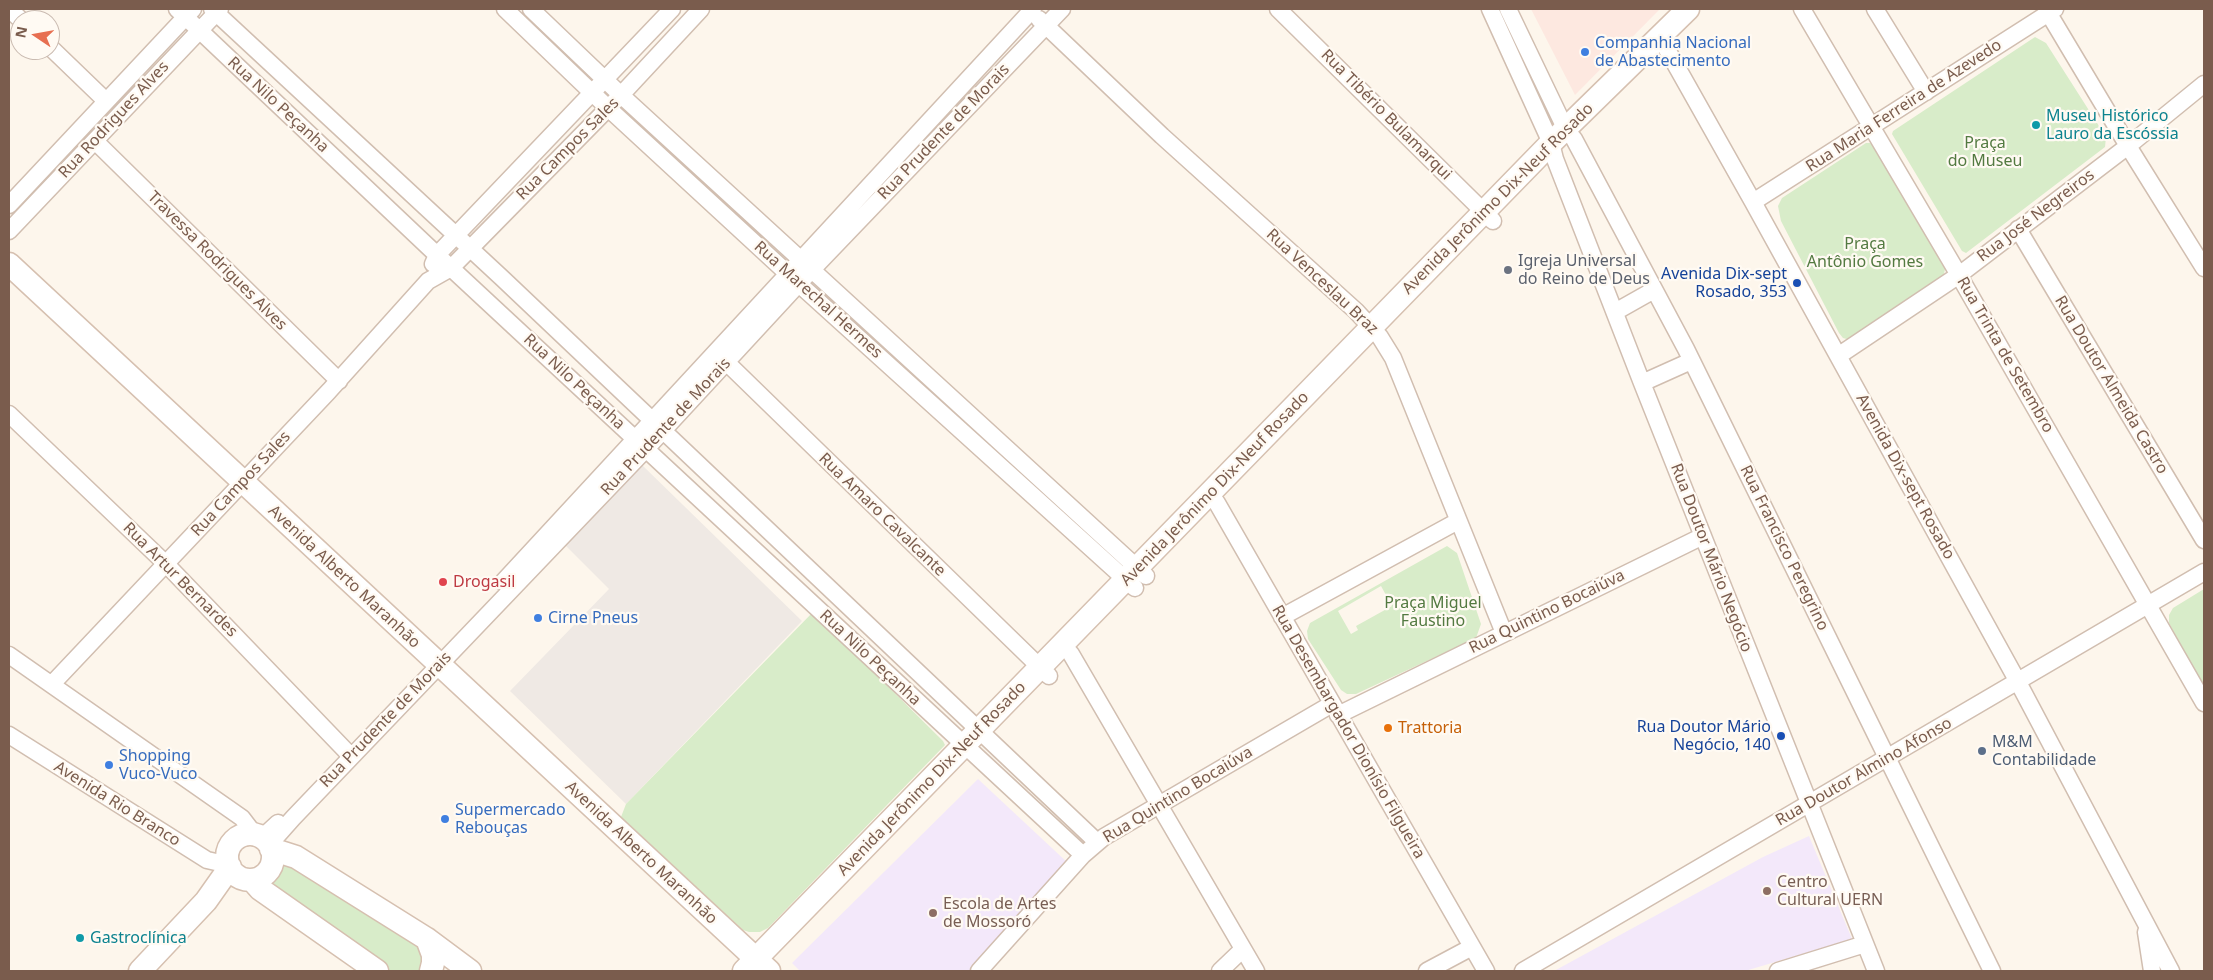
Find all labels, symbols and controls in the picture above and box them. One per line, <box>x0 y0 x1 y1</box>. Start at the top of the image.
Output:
north arrow <box>10 10 60 60</box>
text: N <box>10 24 31 40</box>
place label: Companhia Nacional de Abastecimento <box>1595 33 1751 71</box>
street label: Rua Maria Ferreira de Azevedo <box>1803 36 2005 176</box>
street label: Rua Tibério Bulamarqui <box>1317 46 1455 184</box>
marker: Companhia Nacional de Abastecimento <box>1579 46 1591 58</box>
street label: Rua Nilo Peçanha <box>223 53 333 157</box>
street label: Rua Rodrigues Alves <box>55 58 173 182</box>
street label: Rua Prudente de Morais <box>874 60 1014 204</box>
street label: Rua Campos Sales <box>513 94 623 204</box>
street label: Avenida Jerônimo Dix-Neuf Rosado <box>1398 99 1598 299</box>
place label: Museu Histórico Lauro da Escóssia <box>2046 106 2179 144</box>
marker: Museu Histórico Lauro da Escóssia <box>2030 119 2042 131</box>
park label: Praça do Museu <box>1948 133 2022 171</box>
street label: Rua José Negreiros <box>1974 166 2098 266</box>
street label: Travessa Rodrigues Alves <box>143 187 291 335</box>
street label: Rua Venceslau Braz <box>1262 225 1382 339</box>
park label: Praça Antônio Gomes <box>1807 234 1923 272</box>
street label: Rua Marechal Hermes <box>750 237 886 363</box>
place label: Igreja Universal do Reino de Deus <box>1518 251 1650 289</box>
marker: Igreja Universal do Reino de Deus <box>1502 264 1514 276</box>
place label: Avenida Dix-sept Rosado, 353 <box>1661 264 1787 302</box>
street label: Rua Trinta de Setembro <box>1952 274 2058 436</box>
marker: Avenida Dix-sept Rosado, 353 <box>1791 277 1803 289</box>
street label: Rua Doutor Almeida Castro <box>2050 292 2172 478</box>
street label: Rua Nilo Peçanha <box>519 330 629 434</box>
street label: Rua Prudente de Morais <box>597 354 735 500</box>
street label: Avenida Jerônimo Dix-Neuf Rosado <box>1117 388 1313 590</box>
street label: Avenida Dix-sept Rosado <box>1852 391 1958 563</box>
street label: Rua Campos Sales <box>187 427 295 541</box>
street label: Rua Amaro Cavalcante <box>815 449 949 581</box>
street label: Rua Doutor Mário Negócio <box>1666 461 1756 655</box>
street label: Rua Francisco Peregrino <box>1736 462 1832 634</box>
street label: Avenida Alberto Maranhão <box>264 501 424 653</box>
street label: Rua Artur Bernardes <box>119 519 241 641</box>
street label: Rua Quintino Bocaiúva <box>1466 566 1628 658</box>
place label: Drogasil <box>453 572 515 592</box>
marker: Drogasil <box>437 576 449 588</box>
park label: Praça Miguel Faustino <box>1384 593 1482 631</box>
street label: Rua Desembargador Dionísio Filgueira <box>1267 602 1429 862</box>
street label: Rua Nilo Peçanha <box>815 606 925 710</box>
place label: Cirne Pneus <box>548 608 638 628</box>
marker: Cirne Pneus <box>532 612 544 624</box>
street label: Rua Prudente de Morais <box>316 648 456 792</box>
street label: Avenida Jerônimo Dix-Neuf Rosado <box>834 678 1030 880</box>
street label: Rua Doutor Almino Afonso <box>1772 714 1956 830</box>
place label: Rua Doutor Mário Negócio, 140 <box>1637 717 1771 755</box>
place label: Trattoria <box>1398 718 1462 738</box>
marker: Trattoria <box>1382 722 1394 734</box>
marker: Rua Doutor Mário Negócio, 140 <box>1775 730 1787 742</box>
place label: M&M Contabilidade <box>1992 732 2096 770</box>
street label: Rua Quintino Bocaiúva <box>1100 743 1256 847</box>
marker: M&M Contabilidade <box>1976 745 1988 757</box>
place label: Shopping Vuco-Vuco <box>119 746 198 784</box>
street label: Avenida Rio Branco <box>50 757 184 851</box>
marker: Shopping Vuco-Vuco <box>103 759 115 771</box>
street label: Avenida Alberto Maranhão <box>561 777 721 929</box>
place label: Supermercado Rebouças <box>455 800 566 838</box>
marker: Supermercado Rebouças <box>439 813 451 825</box>
place label: Centro Cultural UERN <box>1777 872 1883 910</box>
marker: Centro Cultural UERN <box>1761 885 1773 897</box>
place label: Escola de Artes de Mossoró <box>943 894 1057 932</box>
marker: Escola de Artes de Mossoró <box>927 907 939 919</box>
place label: Gastroclínica <box>90 928 187 948</box>
marker: Gastroclínica <box>74 932 86 944</box>

